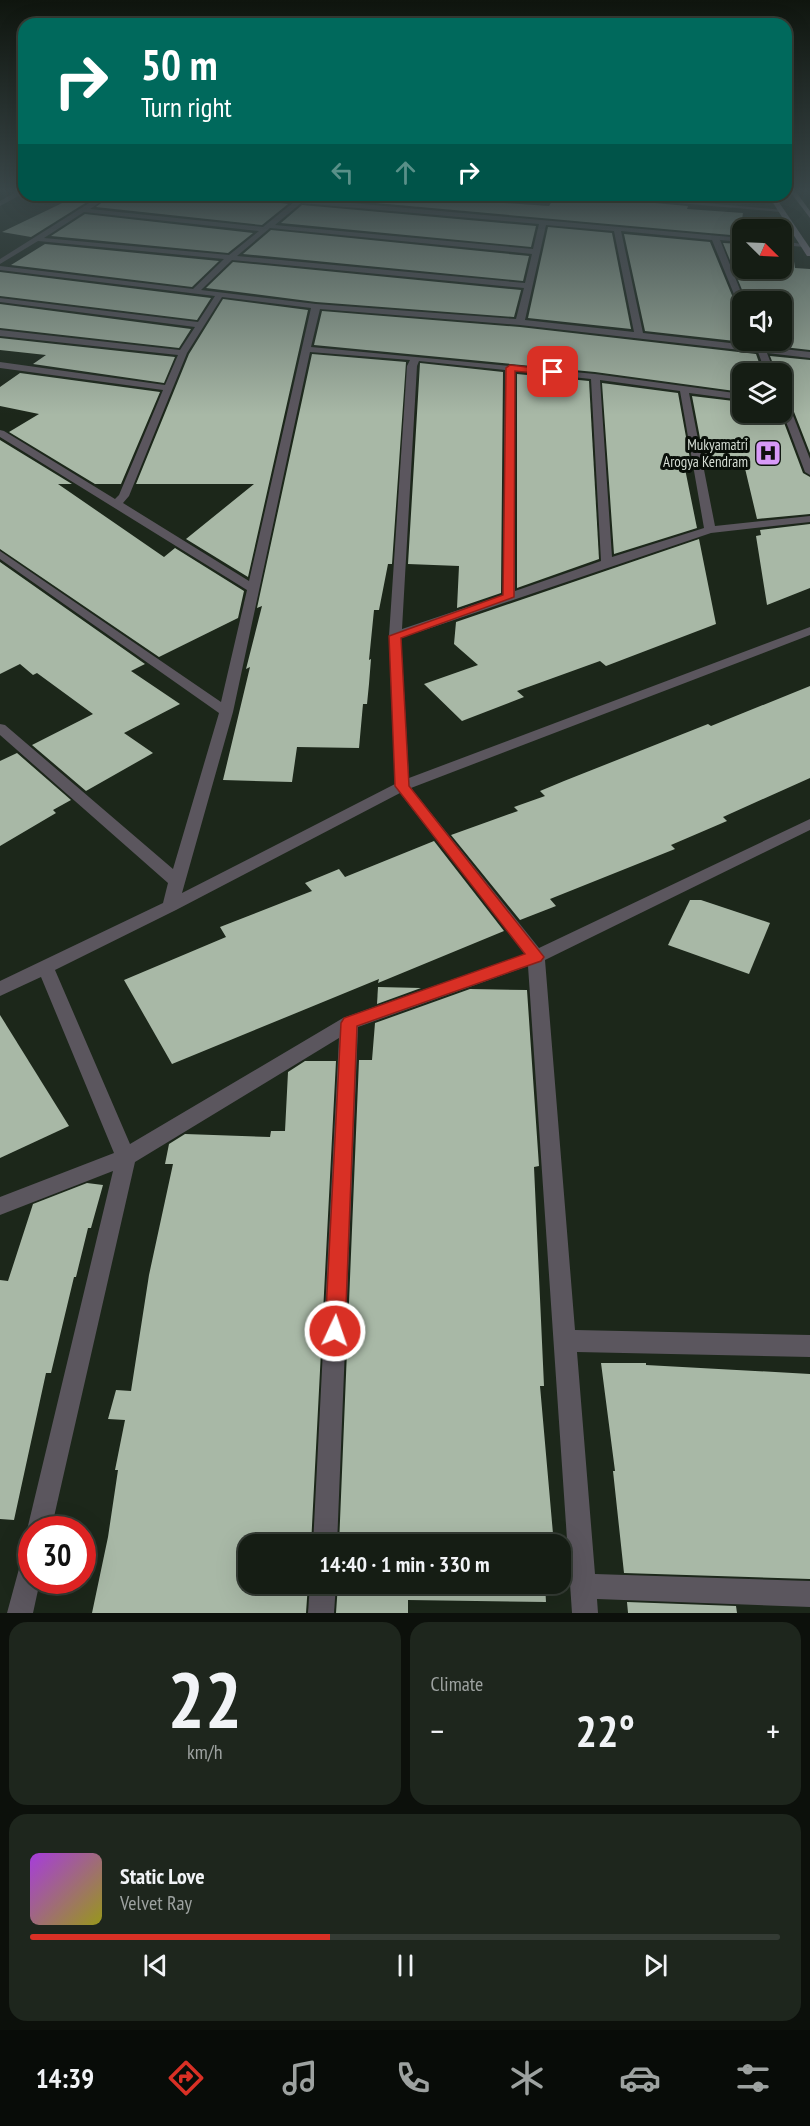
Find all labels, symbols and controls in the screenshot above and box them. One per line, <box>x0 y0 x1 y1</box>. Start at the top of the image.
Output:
text: 50 m <box>141 37 218 92</box>
icon: right <box>42 42 120 120</box>
text: Turn right <box>141 90 232 124</box>
icon: left <box>326 156 359 189</box>
icon: ahead <box>389 156 422 189</box>
icon: right <box>452 156 485 189</box>
north arrow <box>732 219 792 279</box>
map controls <box>732 219 792 423</box>
button: sound <box>732 291 792 351</box>
pin <box>527 346 578 397</box>
icon: arrive <box>536 355 569 388</box>
button: layers <box>732 363 792 423</box>
place label: Mukyamatri Arogya Kendram <box>663 435 748 471</box>
hospital icon: Mukyamatri Arogya Kendram <box>753 438 783 468</box>
position arrow <box>303 1299 367 1363</box>
speed limit sign: 30 <box>18 1516 96 1594</box>
text: 14:40 · 1 min · 330 m <box>319 1550 490 1578</box>
text: 22 <box>167 1649 242 1750</box>
text: Climate <box>431 1671 483 1697</box>
text: 22° <box>576 1701 635 1759</box>
text: − <box>431 1709 444 1752</box>
text: + <box>766 1709 780 1752</box>
text: km/h <box>187 1739 222 1765</box>
text: Static Love <box>120 1862 205 1890</box>
text: Velvet Ray <box>120 1890 192 1916</box>
icon: previous <box>139 1949 172 1982</box>
icon: pause <box>389 1949 422 1982</box>
icon: next <box>639 1949 672 1982</box>
icon: directions <box>165 2057 207 2099</box>
icon: music <box>279 2057 321 2099</box>
icon: phone <box>392 2057 434 2099</box>
icon: climate <box>506 2057 548 2099</box>
icon: car <box>619 2057 661 2099</box>
icon: filters <box>732 2057 774 2099</box>
text: 14:39 <box>36 2061 94 2095</box>

